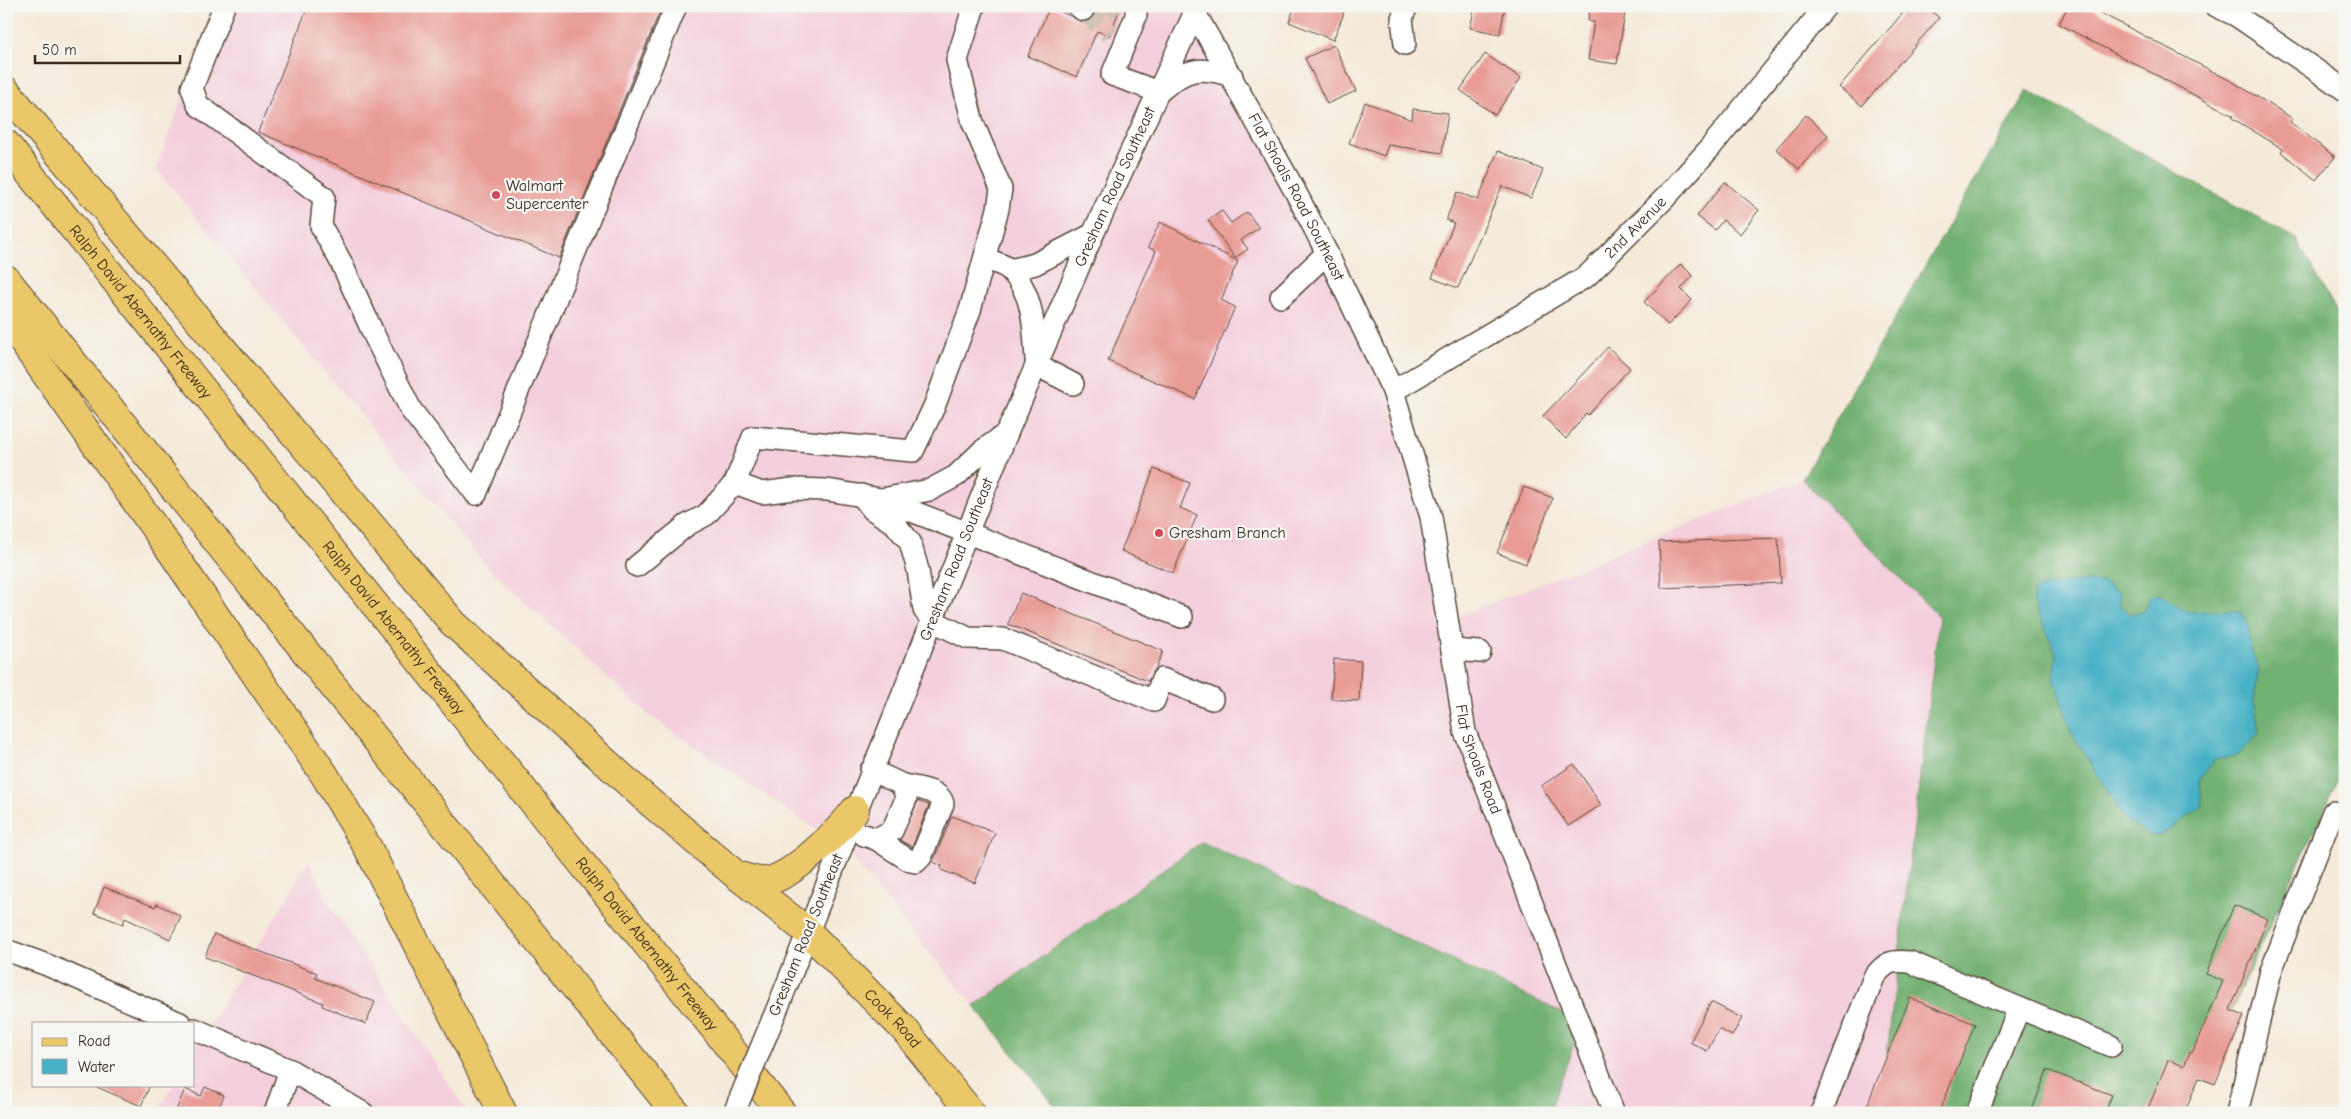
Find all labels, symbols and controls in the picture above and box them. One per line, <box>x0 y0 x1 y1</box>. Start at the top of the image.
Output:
scale bar <box>35 32 180 64</box>
text: 50 m <box>42 41 77 59</box>
street label: Gresham Road Southeast <box>1071 104 1159 270</box>
street label: Flat Shoals Road Southeast <box>1244 110 1348 284</box>
place label: Walmart Supercenter <box>506 177 589 213</box>
marker: Walmart Supercenter <box>490 189 502 201</box>
street label: 2nd Avenue <box>1601 193 1670 262</box>
street label: Ralph David Abernathy Freeway <box>65 221 216 403</box>
street label: Gresham Road Southeast <box>916 475 997 644</box>
place label: Gresham Branch <box>1169 524 1286 542</box>
marker: Gresham Branch <box>1153 527 1165 539</box>
street label: Ralph David Abernathy Freeway <box>319 538 469 719</box>
street label: Flat Shoals Road <box>1452 703 1505 817</box>
street label: Gresham Road Southeast <box>765 851 847 1019</box>
street label: Ralph David Abernathy Freeway <box>572 854 722 1035</box>
street label: Cook Road <box>861 985 925 1052</box>
legend <box>32 1022 195 1086</box>
text: Road <box>78 1032 110 1050</box>
text: Water <box>78 1058 115 1076</box>

